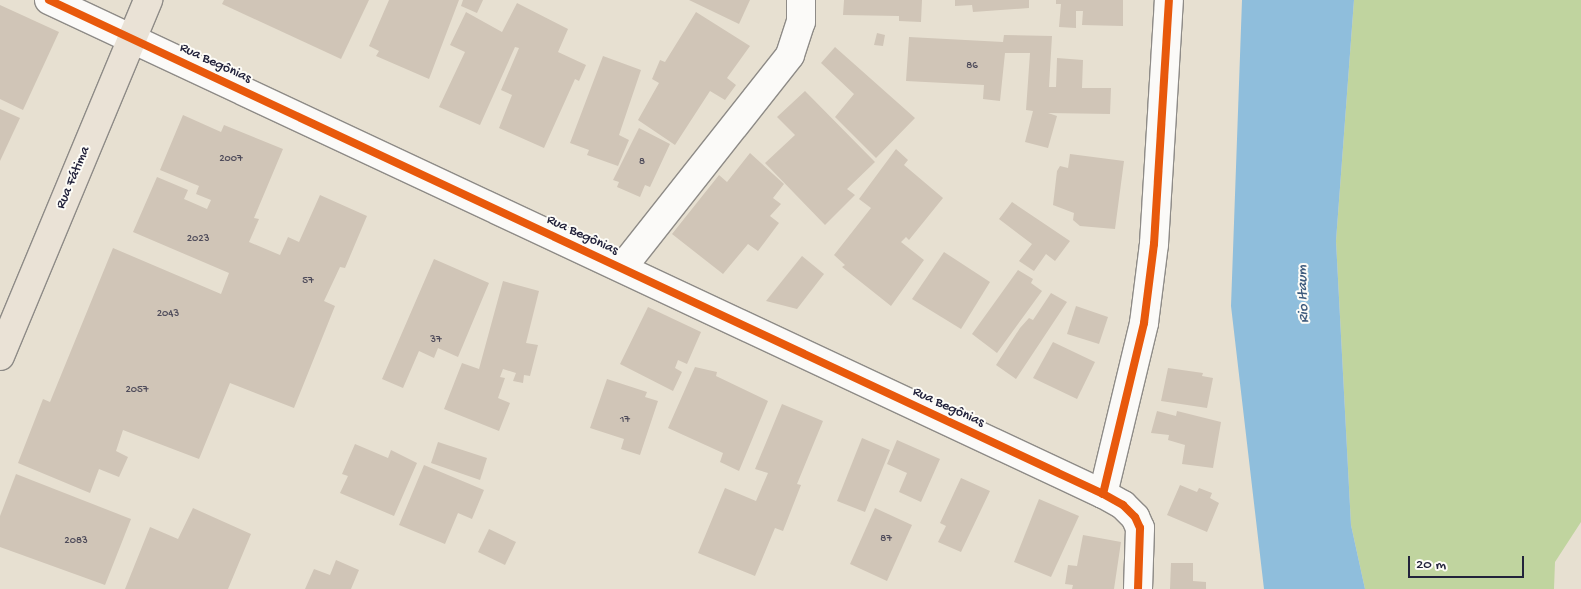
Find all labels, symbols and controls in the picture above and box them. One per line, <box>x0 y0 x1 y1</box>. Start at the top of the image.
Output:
street label: Rua Begônias <box>176 40 254 88</box>
house number: 86 <box>966 59 978 73</box>
street label: Rua Fátima <box>53 144 95 212</box>
house number: 2007 <box>219 152 243 166</box>
house number: 8 <box>639 155 645 169</box>
street label: Rua Begônias <box>543 212 621 260</box>
house number: 2023 <box>187 232 209 246</box>
water label: Rio Itaum <box>1294 265 1314 323</box>
house number: 57 <box>302 274 314 288</box>
house number: 2043 <box>157 307 179 321</box>
house number: 37 <box>430 333 442 347</box>
house number: 2057 <box>125 383 149 397</box>
street label: Rua Begônias <box>909 384 987 432</box>
house number: 17 <box>620 413 630 427</box>
house number: 87 <box>880 532 892 546</box>
house number: 2083 <box>64 534 88 548</box>
scale bar <box>1411 546 1527 578</box>
text: 20 m <box>1416 556 1446 574</box>

